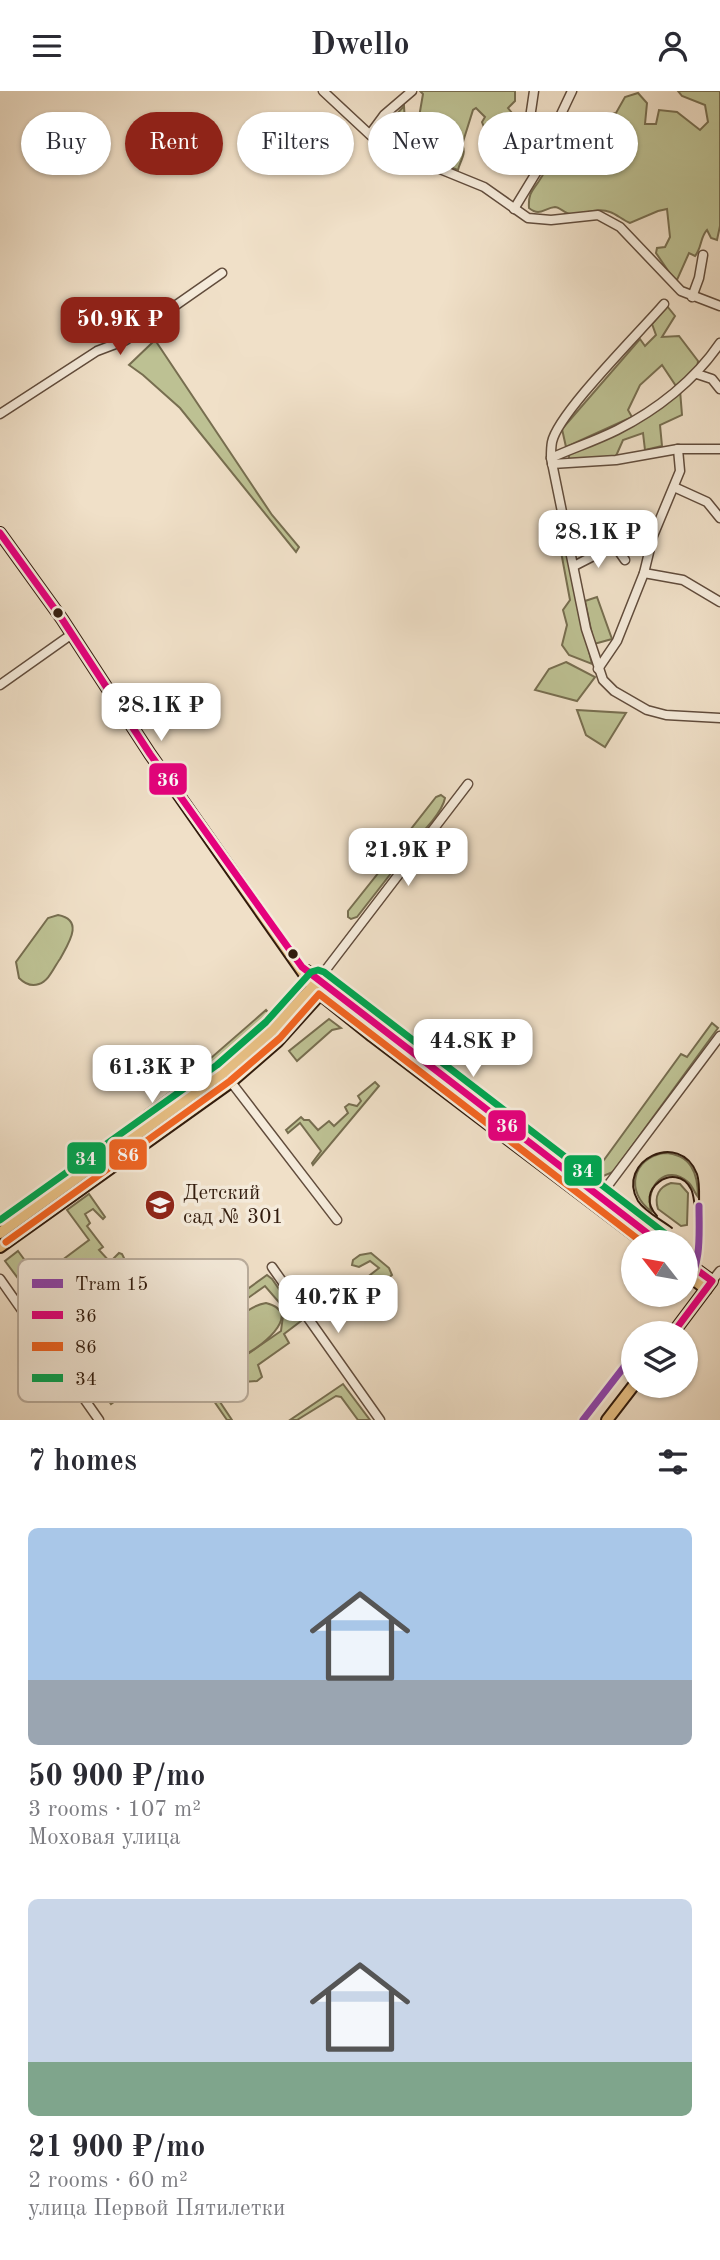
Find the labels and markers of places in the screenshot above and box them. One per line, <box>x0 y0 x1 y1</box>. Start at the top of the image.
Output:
pin: 50.9K ₽ <box>55 297 185 357</box>
pin: 28.1K ₽ <box>533 511 663 570</box>
unlabelled marker <box>51 606 65 620</box>
pin: 28.1K ₽ <box>96 683 226 743</box>
pin: 21.9K ₽ <box>343 829 473 888</box>
unlabelled marker <box>286 947 300 961</box>
pin: 44.8K ₽ <box>408 1019 538 1079</box>
pin: 61.3K ₽ <box>87 1045 217 1105</box>
place label: Детский сад № 301 <box>183 1183 284 1228</box>
school or university icon: Детский сад № 301 <box>143 1188 177 1222</box>
pin: 40.7K ₽ <box>273 1275 403 1335</box>

